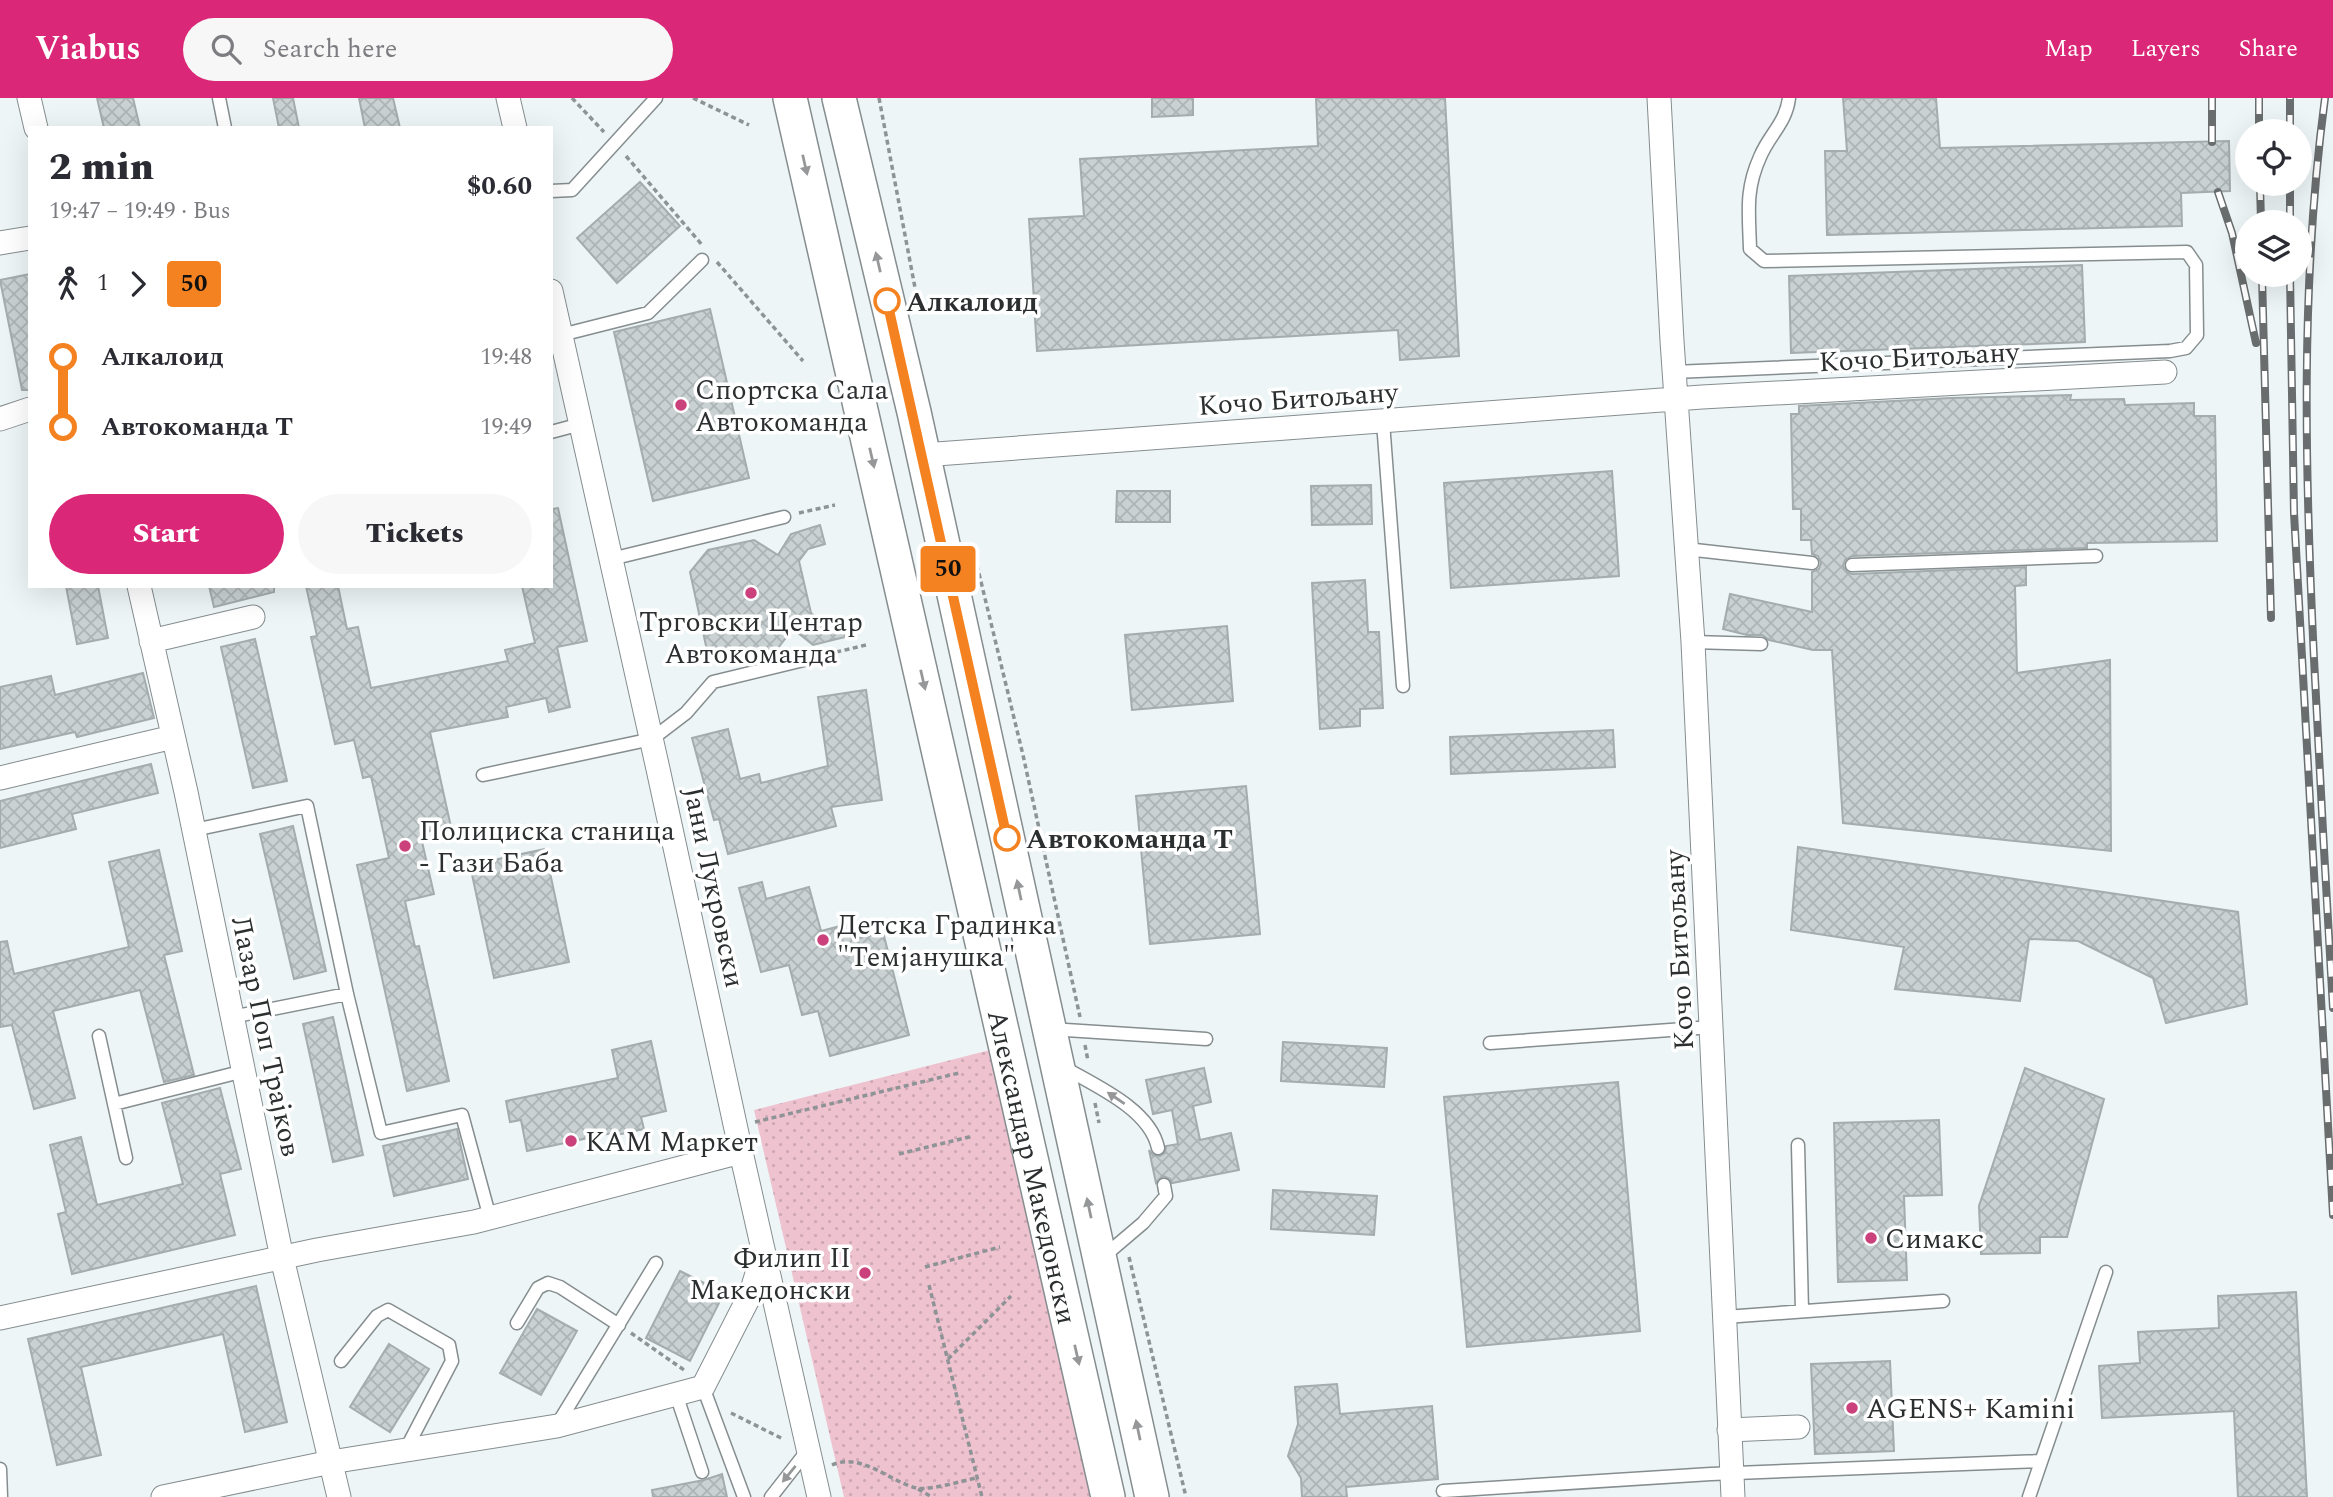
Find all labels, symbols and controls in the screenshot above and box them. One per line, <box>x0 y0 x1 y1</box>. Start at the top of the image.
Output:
search box <box>183 18 673 81</box>
text: Viabus <box>35 24 141 74</box>
text: Search here <box>263 29 397 69</box>
icon: search <box>207 30 245 68</box>
text: Map <box>2044 31 2093 67</box>
text: Layers <box>2131 31 2201 67</box>
text: Share <box>2239 31 2298 67</box>
map controls <box>2235 119 2312 287</box>
button: locate <box>2235 119 2312 196</box>
text: 2 min <box>49 139 154 197</box>
one-way arrow <box>800 154 811 176</box>
text: $0.60 <box>467 166 532 206</box>
text: 19:47 – 19:49 · Bus <box>49 194 231 229</box>
button: layers <box>2235 210 2312 287</box>
one-way arrow <box>872 251 883 273</box>
icon: walk <box>49 265 87 303</box>
icon: forward <box>119 265 157 303</box>
text: 1 <box>97 266 109 301</box>
text: 50 <box>181 266 207 302</box>
place label: Алкалоид <box>906 281 1038 324</box>
marker: Алкалоид <box>874 288 900 314</box>
street label: Кочо Битољану <box>1818 331 2022 384</box>
text: Алкалоид <box>101 337 224 377</box>
text: 19:48 <box>480 340 532 375</box>
place label: Спортска Сала Автокоманда <box>695 369 889 444</box>
street label: Кочо Битољану <box>1197 371 1401 428</box>
marker: Спортска Сала Автокоманда <box>673 397 689 413</box>
text: Автокоманда Т <box>101 407 293 447</box>
text: 19:49 <box>480 410 532 445</box>
one-way arrow <box>867 447 878 469</box>
button: Start <box>49 494 284 574</box>
button: Tickets <box>298 494 532 574</box>
line badge: 50 <box>916 546 979 592</box>
text: 50 <box>935 551 961 587</box>
marker: Трговски Центар Автокоманда <box>743 585 759 601</box>
place label: Трговски Центар Автокоманда <box>639 601 863 676</box>
one-way arrow <box>918 669 929 691</box>
street label: Јани Лукровски <box>671 783 756 992</box>
place label: Полициска станица - Гази Баба <box>419 810 675 885</box>
place label: Автокоманда Т <box>1026 818 1233 861</box>
marker: Автокоманда Т <box>994 825 1020 851</box>
marker: Полициска станица - Гази Баба <box>397 838 413 854</box>
street label: Кочо Битољану <box>1653 847 1706 1051</box>
one-way arrow <box>1013 879 1024 901</box>
place label: Детска Градинка "Темјанушка" <box>837 904 1057 979</box>
street label: Лазар Поп Трајков <box>219 912 312 1160</box>
marker: Детска Градинка "Темјанушка" <box>815 932 831 948</box>
street label: Александар Македонски <box>975 1005 1088 1329</box>
one-way arrow <box>1107 1091 1125 1105</box>
place label: КАМ Маркет <box>585 1121 758 1164</box>
marker: КАМ Маркет <box>563 1133 579 1149</box>
one-way arrow <box>1083 1197 1094 1219</box>
place label: Симакс <box>1885 1218 1984 1261</box>
marker: Симакс <box>1863 1230 1879 1246</box>
place label: Филип II Македонски <box>689 1237 851 1312</box>
marker: Филип II Македонски <box>857 1265 873 1281</box>
one-way arrow <box>1072 1344 1083 1366</box>
place label: AGENS+ Kamini <box>1866 1388 2075 1431</box>
marker: AGENS+ Kamini <box>1844 1400 1860 1416</box>
one-way arrow <box>1132 1419 1143 1441</box>
one-way arrow <box>783 1465 797 1483</box>

